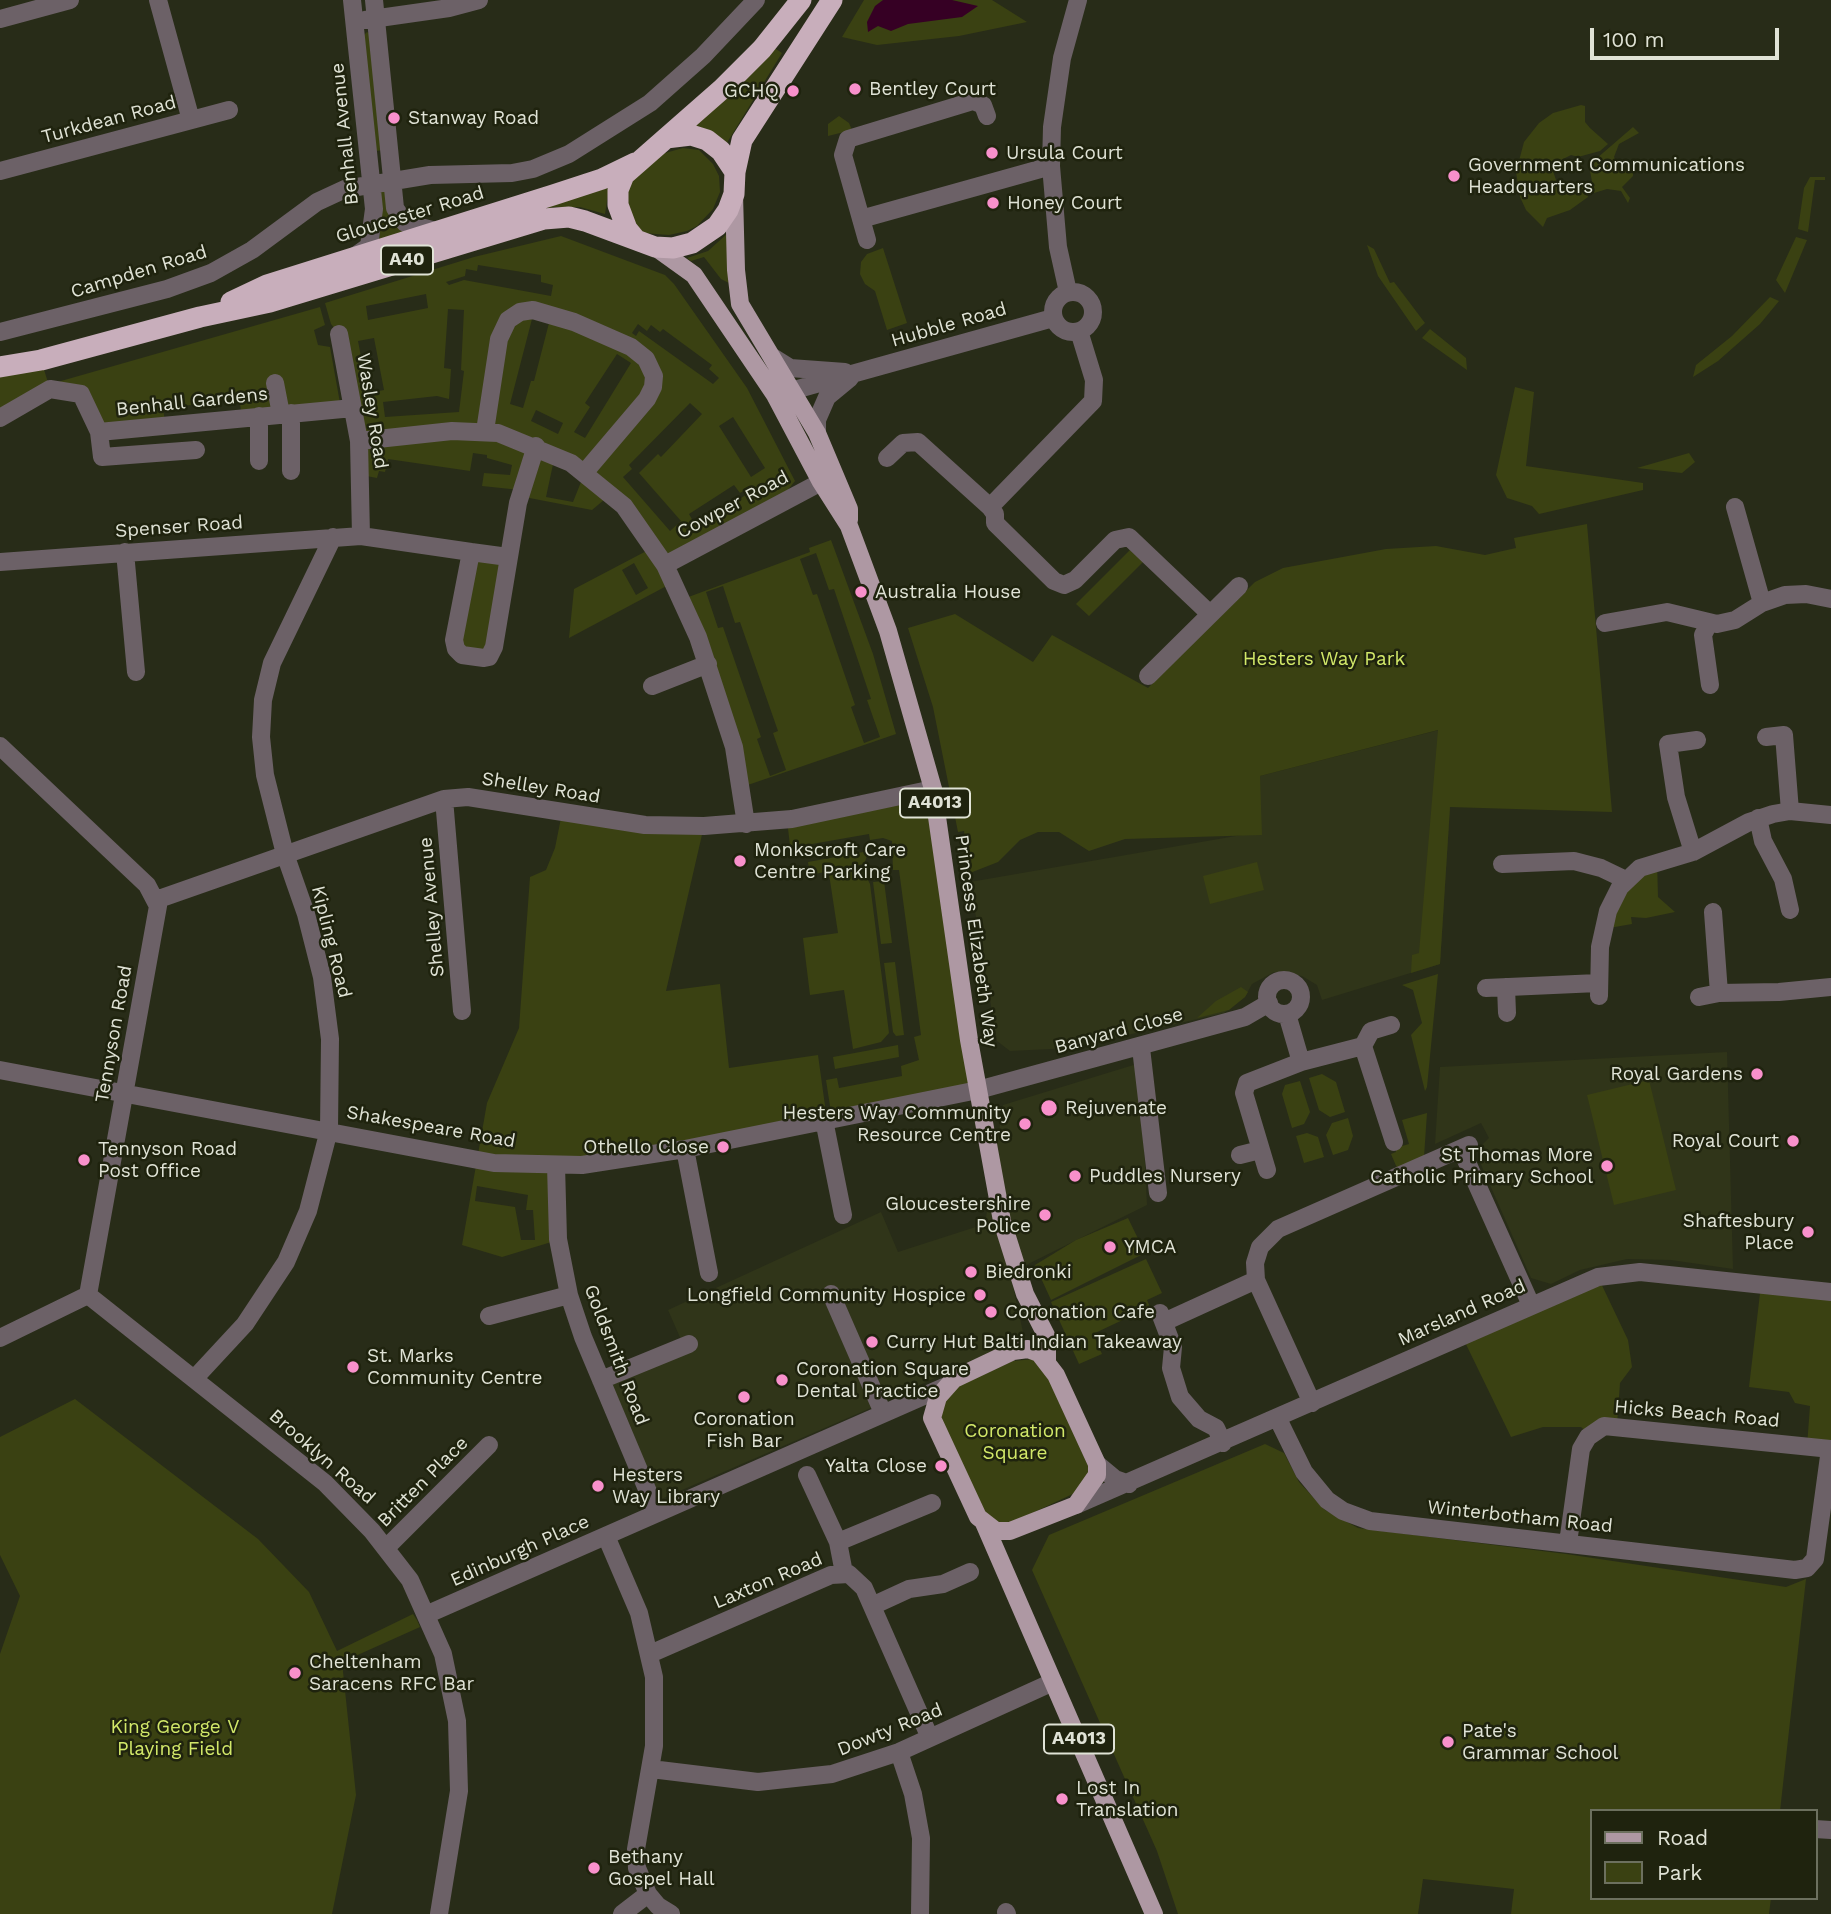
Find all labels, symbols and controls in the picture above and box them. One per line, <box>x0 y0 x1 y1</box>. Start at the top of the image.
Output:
scale bar <box>1593 14 1782 58</box>
text: 100 m <box>1603 27 1665 52</box>
street label: Benhall Avenue <box>326 62 364 206</box>
place label: Bentley Court <box>869 78 996 100</box>
place label: GCHQ <box>724 80 779 102</box>
marker: Bentley Court <box>847 81 863 97</box>
marker: GCHQ <box>785 83 801 99</box>
street label: Turkdean Road <box>39 91 179 149</box>
place label: Stanway Road <box>408 107 539 129</box>
marker: Stanway Road <box>386 110 402 126</box>
place label: Ursula Court <box>1006 142 1123 164</box>
marker: Ursula Court <box>984 145 1000 161</box>
place label: Government Communications Headquarters <box>1468 154 1745 198</box>
marker: Government Communications Headquarters <box>1446 168 1462 184</box>
street label: Gloucester Road <box>333 182 487 248</box>
place label: Honey Court <box>1007 192 1122 214</box>
marker: Honey Court <box>985 195 1001 211</box>
street label: Campden Road <box>68 240 210 304</box>
road number: A40 <box>381 246 433 274</box>
street label: Hubble Road <box>889 298 1009 352</box>
street label: Wasley Road <box>352 351 392 471</box>
street label: Benhall Gardens <box>115 383 269 421</box>
street label: Cowper Road <box>673 466 793 544</box>
street label: Spenser Road <box>114 511 244 543</box>
place label: Australia House <box>875 581 1021 603</box>
marker: Australia House <box>853 584 869 600</box>
park label: Hesters Way Park <box>1243 648 1405 670</box>
street label: Shelley Road <box>480 767 602 809</box>
road number: A4013 <box>900 788 970 818</box>
street label: Princess Elizabeth Way <box>950 833 1002 1049</box>
street label: Shelley Avenue <box>415 836 449 978</box>
place label: Monkscroft Care Centre Parking <box>754 839 906 883</box>
marker: Monkscroft Care Centre Parking <box>732 853 748 869</box>
street label: Kipling Road <box>306 883 356 1001</box>
street label: Tennyson Road <box>91 963 137 1105</box>
street label: Banyard Close <box>1052 1003 1186 1059</box>
place label: Royal Gardens <box>1610 1063 1743 1085</box>
marker: Royal Gardens <box>1749 1066 1765 1082</box>
place label: Rejuvenate <box>1065 1097 1167 1119</box>
marker: Rejuvenate <box>1039 1098 1059 1118</box>
street label: Shakespeare Road <box>345 1101 517 1153</box>
place label: Hesters Way Community Resource Centre <box>783 1102 1011 1146</box>
marker: Hesters Way Community Resource Centre <box>1017 1116 1033 1132</box>
place label: Royal Court <box>1672 1130 1779 1152</box>
marker: Royal Court <box>1785 1133 1801 1149</box>
place label: Othello Close <box>583 1136 709 1158</box>
place label: Tennyson Road Post Office <box>98 1138 237 1182</box>
marker: Othello Close <box>715 1139 731 1155</box>
place label: St Thomas More Catholic Primary School <box>1370 1144 1593 1188</box>
marker: Tennyson Road Post Office <box>76 1152 92 1168</box>
marker: St Thomas More Catholic Primary School <box>1599 1158 1615 1174</box>
place label: Puddles Nursery <box>1089 1165 1241 1187</box>
marker: Puddles Nursery <box>1067 1168 1083 1184</box>
place label: Gloucestershire Police <box>885 1193 1031 1237</box>
marker: Gloucestershire Police <box>1037 1207 1053 1223</box>
place label: Shaftesbury Place <box>1683 1210 1794 1254</box>
marker: Shaftesbury Place <box>1800 1224 1816 1240</box>
place label: YMCA <box>1124 1236 1176 1258</box>
marker: YMCA <box>1102 1239 1118 1255</box>
place label: Biedronki <box>985 1261 1072 1283</box>
marker: Biedronki <box>963 1264 979 1280</box>
street label: Marsland Road <box>1395 1275 1529 1351</box>
street label: Goldsmith Road <box>579 1282 653 1428</box>
place label: Longfield Community Hospice <box>687 1284 966 1306</box>
marker: Longfield Community Hospice <box>972 1287 988 1303</box>
place label: Coronation Cafe <box>1005 1301 1155 1323</box>
marker: Coronation Cafe <box>983 1304 999 1320</box>
place label: Curry Hut Balti Indian Takeaway <box>886 1331 1182 1353</box>
marker: Curry Hut Balti Indian Takeaway <box>864 1334 880 1350</box>
place label: St. Marks Community Centre <box>367 1345 542 1389</box>
place label: Coronation Square Dental Practice <box>796 1358 969 1402</box>
marker: St. Marks Community Centre <box>345 1359 361 1375</box>
marker: Coronation Square Dental Practice <box>774 1372 790 1388</box>
marker: Coronation Fish Bar <box>736 1389 752 1405</box>
street label: Hicks Beach Road <box>1613 1395 1781 1433</box>
street label: Brooklyn Road <box>264 1405 380 1509</box>
place label: Coronation Fish Bar <box>693 1408 795 1452</box>
park label: Coronation Square <box>964 1420 1066 1464</box>
street label: Britten Place <box>373 1432 473 1532</box>
place label: Yalta Close <box>825 1455 927 1477</box>
marker: Yalta Close <box>933 1458 949 1474</box>
place label: Hesters Way Library <box>612 1464 720 1508</box>
marker: Hesters Way Library <box>590 1478 606 1494</box>
street label: Winterbotham Road <box>1426 1496 1614 1538</box>
street label: Edinburgh Place <box>447 1510 593 1592</box>
street label: Laxton Road <box>710 1548 826 1614</box>
place label: Cheltenham Saracens RFC Bar <box>309 1651 474 1695</box>
marker: Cheltenham Saracens RFC Bar <box>287 1665 303 1681</box>
street label: Dowty Road <box>834 1699 946 1761</box>
park label: King George V Playing Field <box>110 1716 240 1760</box>
place label: Pate's Grammar School <box>1462 1720 1618 1764</box>
road number: A4013 <box>1044 1724 1114 1754</box>
marker: Pate's Grammar School <box>1440 1734 1456 1750</box>
place label: Lost In Translation <box>1076 1777 1179 1821</box>
marker: Lost In Translation <box>1054 1791 1070 1807</box>
legend <box>1590 1809 1817 1900</box>
text: Road <box>1657 1825 1708 1850</box>
place label: Bethany Gospel Hall <box>608 1846 715 1890</box>
marker: Bethany Gospel Hall <box>586 1860 602 1876</box>
text: Park <box>1657 1860 1702 1885</box>

